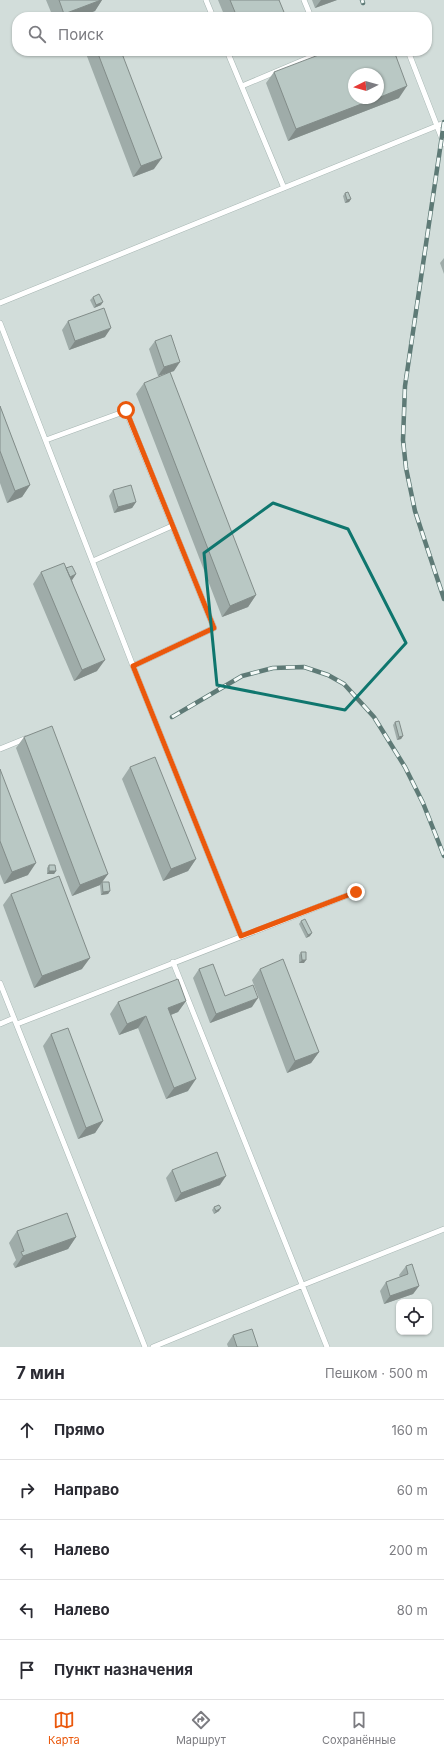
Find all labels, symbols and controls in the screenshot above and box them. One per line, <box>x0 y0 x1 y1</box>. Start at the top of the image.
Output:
search box <box>12 12 432 56</box>
icon: search <box>26 23 48 45</box>
text: Поиск <box>58 25 104 44</box>
north arrow <box>348 68 384 104</box>
route start <box>117 401 135 419</box>
route end <box>347 883 365 901</box>
map controls <box>396 1299 432 1335</box>
button: locate <box>396 1299 432 1335</box>
text: 7 мин <box>16 1363 65 1383</box>
text: Пешком · 500 m <box>325 1365 428 1381</box>
icon: ahead <box>16 1419 38 1441</box>
text: Прямо <box>54 1420 105 1439</box>
text: 160 m <box>391 1422 428 1438</box>
icon: right <box>16 1479 38 1501</box>
text: Направо <box>54 1480 119 1499</box>
text: 60 m <box>397 1482 428 1498</box>
icon: left <box>16 1539 38 1561</box>
text: Налево <box>54 1540 110 1559</box>
text: 200 m <box>389 1542 428 1558</box>
icon: left <box>16 1599 38 1621</box>
text: Налево <box>54 1600 110 1619</box>
text: 80 m <box>397 1602 428 1618</box>
icon: arrive <box>16 1659 38 1681</box>
text: Пункт назначения <box>54 1660 193 1679</box>
tab: Карта <box>48 1709 80 1747</box>
tab: Маршрут <box>176 1709 226 1747</box>
tab: Сохранённые <box>322 1709 396 1747</box>

